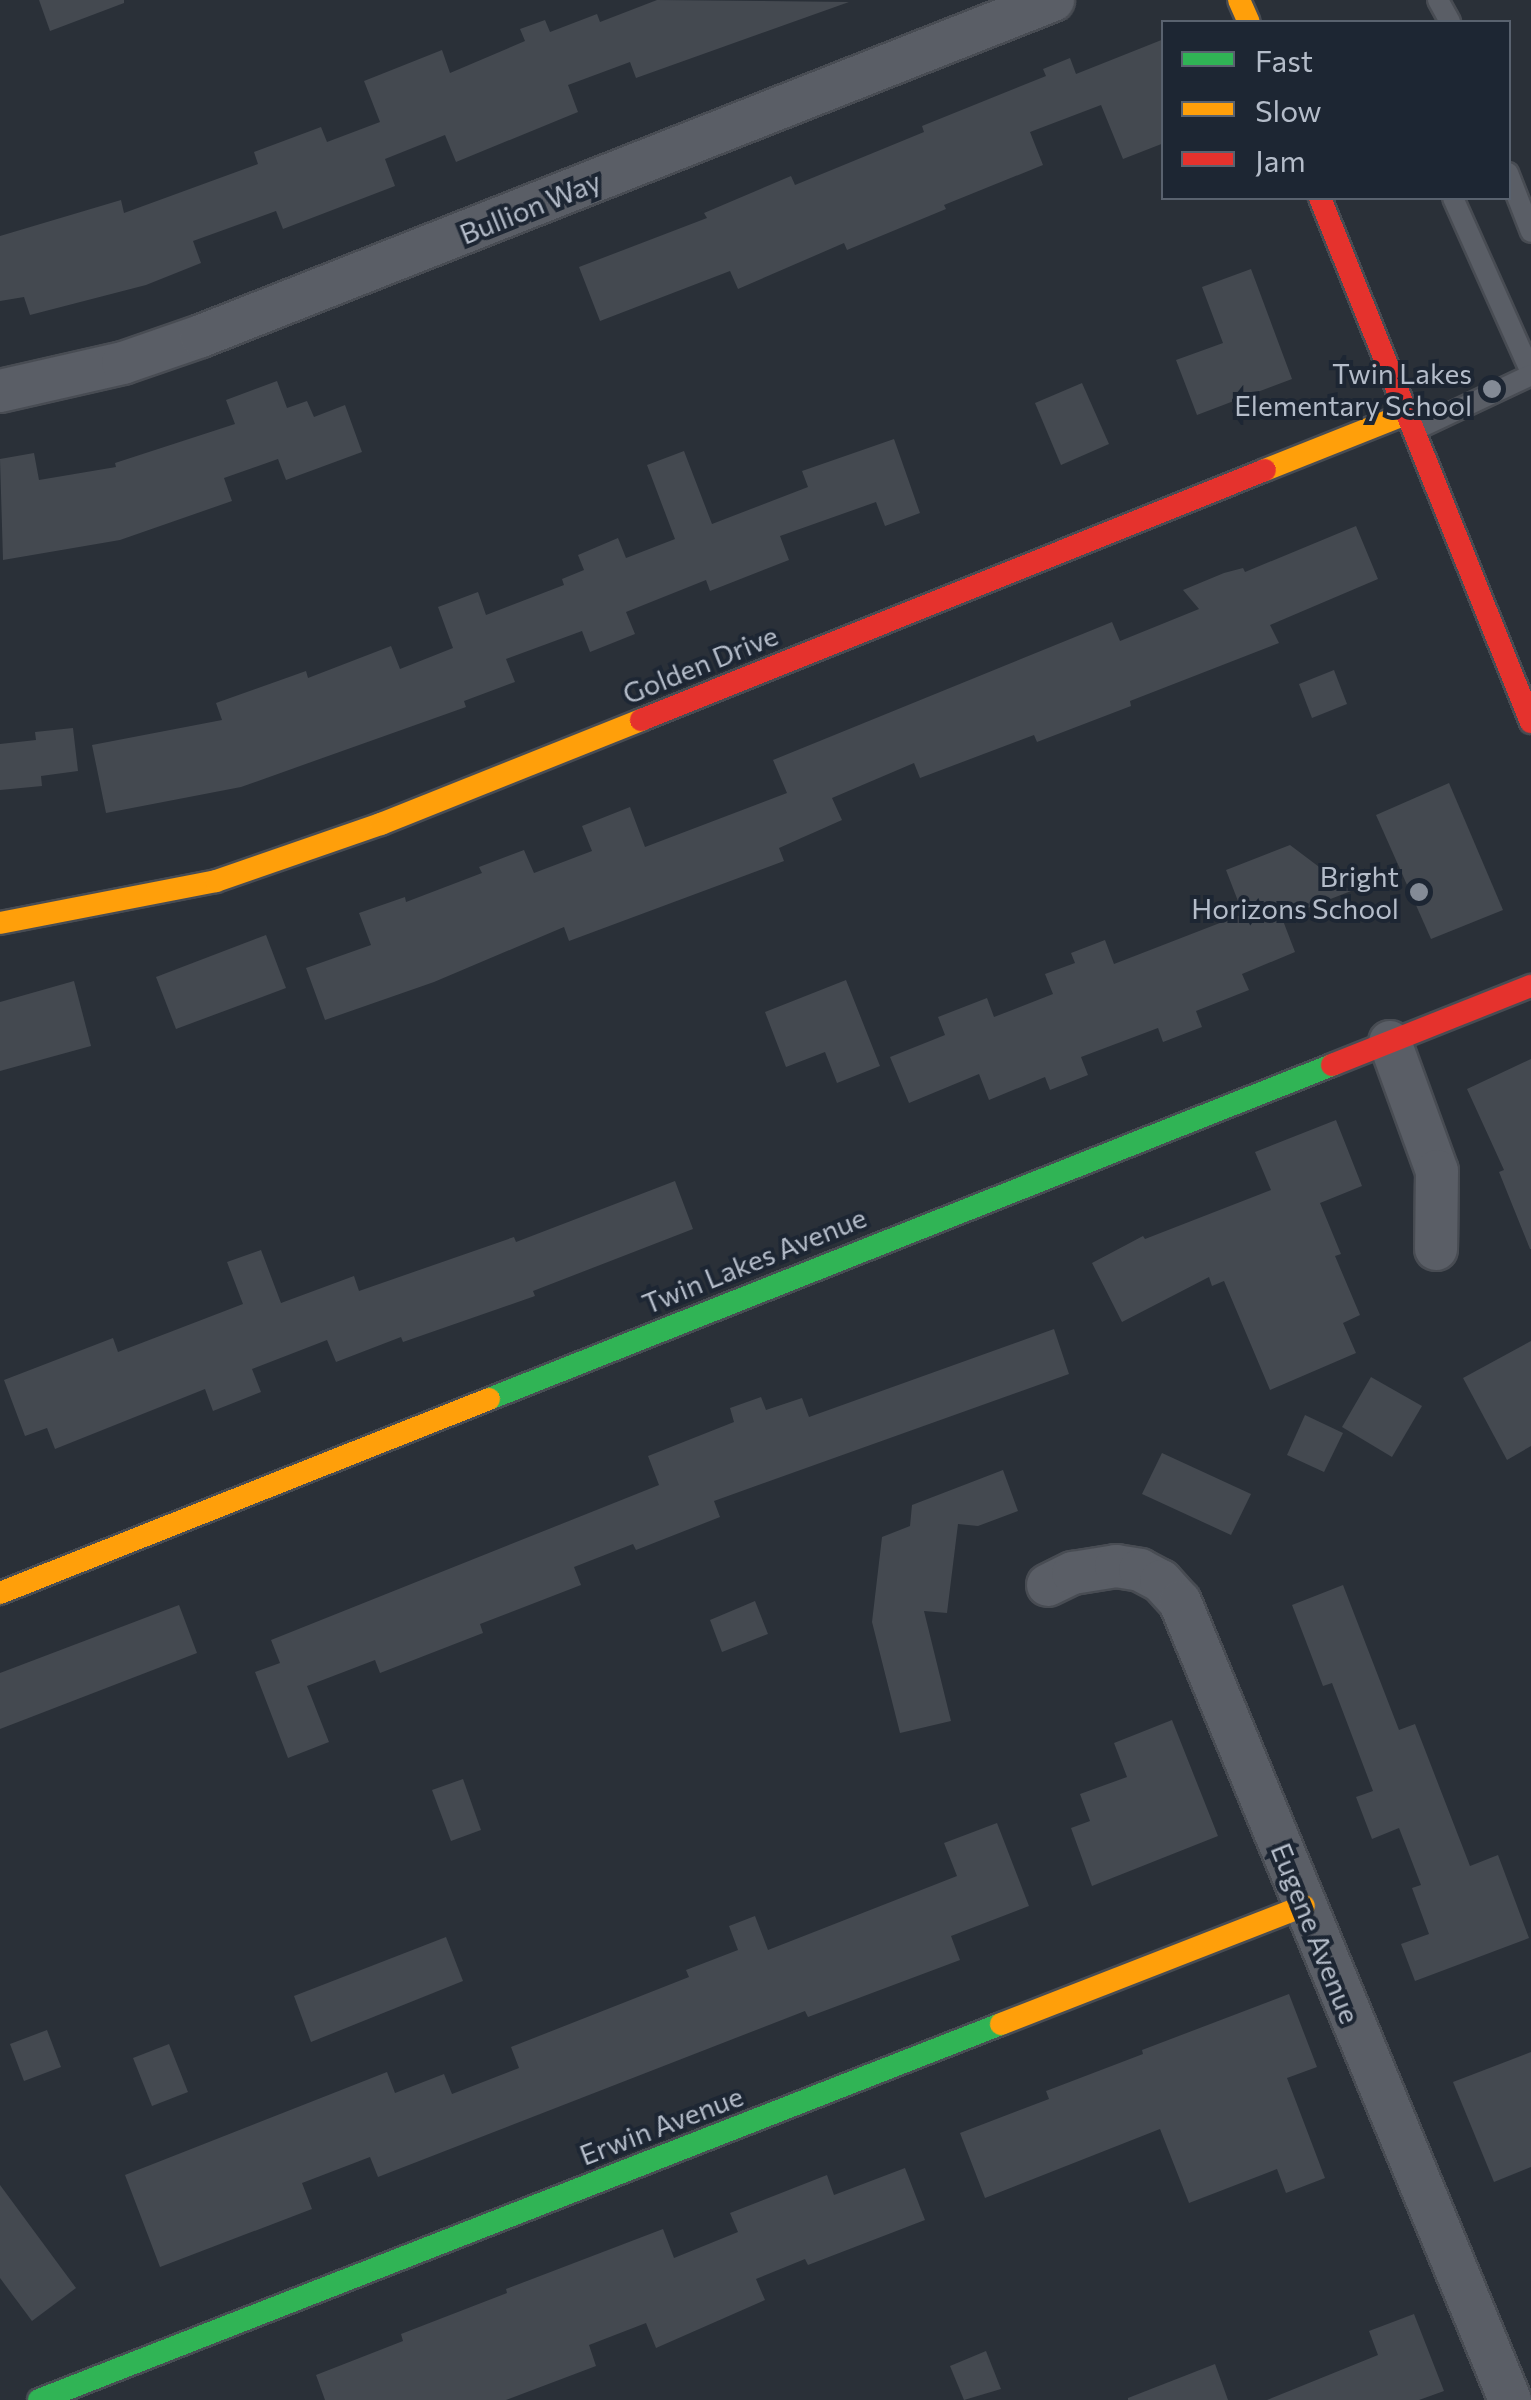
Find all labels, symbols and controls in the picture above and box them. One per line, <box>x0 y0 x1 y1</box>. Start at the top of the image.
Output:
legend <box>1161 20 1511 200</box>
text: Fast <box>1255 41 1313 78</box>
text: Slow <box>1255 91 1322 128</box>
text: Jam <box>1255 141 1306 178</box>
street label: Bullion Way <box>455 163 605 251</box>
place label: Twin Lakes Elementary School <box>1234 356 1472 422</box>
marker: Twin Lakes Elementary School <box>1481 378 1503 400</box>
street label: Golden Drive <box>618 618 782 710</box>
place label: Bright Horizons School <box>1191 859 1399 925</box>
marker: Bright Horizons School <box>1408 881 1430 903</box>
street label: Twin Lakes Avenue <box>637 1200 871 1320</box>
street label: Eugene Avenue <box>1265 1838 1367 2028</box>
street label: Erwin Avenue <box>575 2078 747 2172</box>

